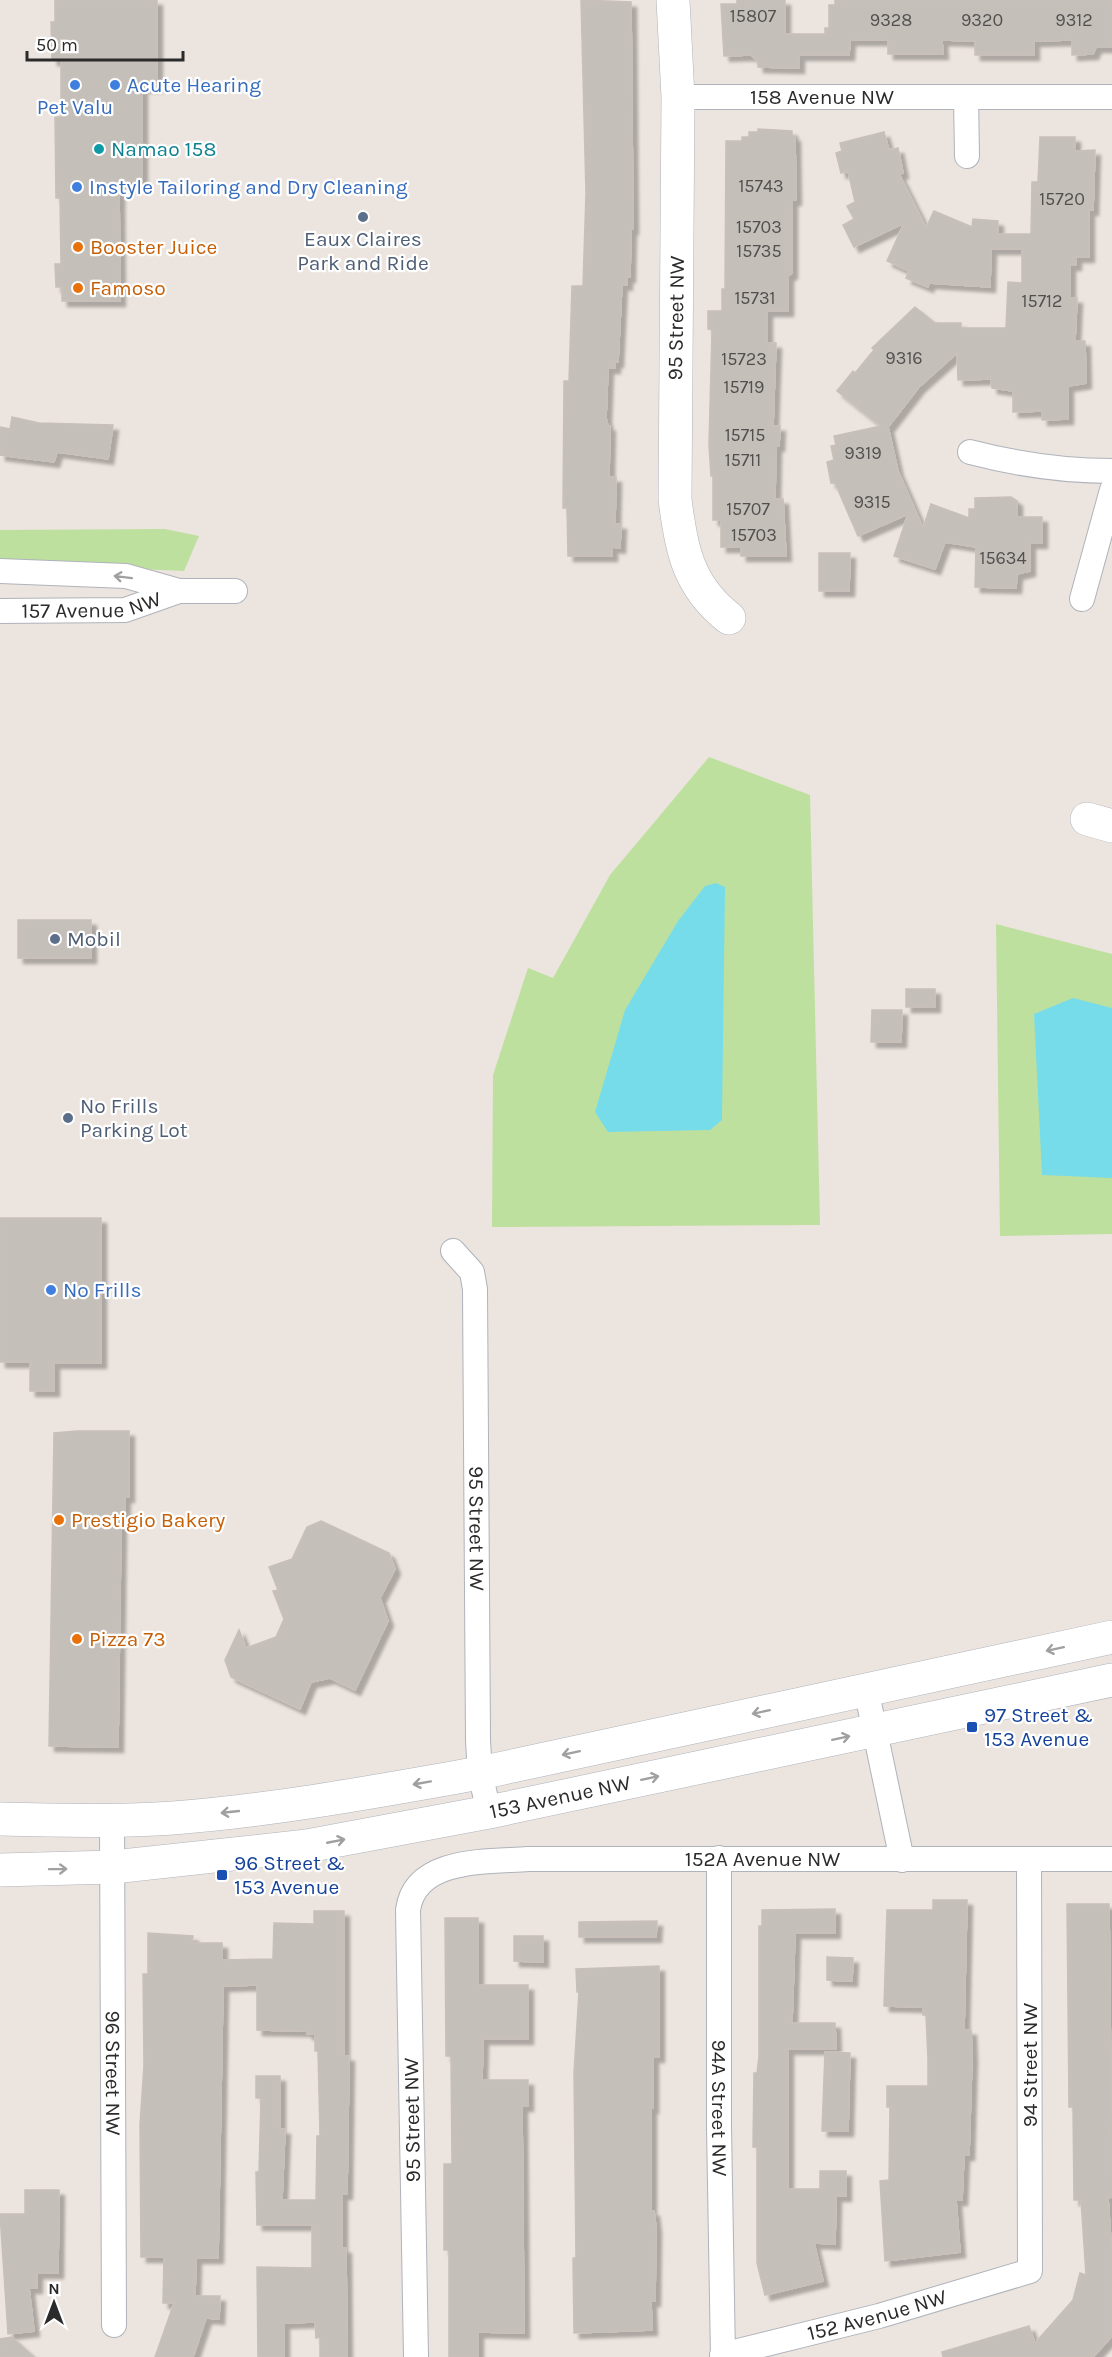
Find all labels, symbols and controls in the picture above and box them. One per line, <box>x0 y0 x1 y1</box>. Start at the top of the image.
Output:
house number: 15807 <box>730 5 777 27</box>
house number: 9328 <box>870 9 912 31</box>
house number: 9320 <box>961 9 1003 31</box>
house number: 9312 <box>1055 9 1093 31</box>
scale bar <box>27 24 183 62</box>
text: 50 m <box>36 34 78 56</box>
place label: Acute Hearing <box>127 73 261 97</box>
marker: Pet Valu <box>68 78 82 92</box>
marker: Acute Hearing <box>108 78 122 92</box>
street label: 158 Avenue NW <box>750 85 894 109</box>
place label: Pet Valu <box>37 95 113 119</box>
place label: Namao 158 <box>111 137 216 161</box>
marker: Namao 158 <box>92 142 106 156</box>
place label: Instyle Tailoring and Dry Cleaning <box>89 175 408 199</box>
house number: 15743 <box>738 175 784 197</box>
marker: Instyle Tailoring and Dry Cleaning <box>70 180 84 194</box>
house number: 15720 <box>1039 188 1085 210</box>
marker: Eaux Claires Park and Ride <box>356 210 370 224</box>
house number: 15703 <box>736 216 782 238</box>
place label: Eaux Claires Park and Ride <box>297 227 429 275</box>
place label: Booster Juice <box>90 235 217 259</box>
marker: Booster Juice <box>71 240 85 254</box>
house number: 15735 <box>736 240 782 262</box>
street label: 95 Street NW <box>663 255 689 381</box>
place label: Famoso <box>90 276 166 300</box>
marker: Famoso <box>71 281 85 295</box>
house number: 15731 <box>734 287 776 309</box>
house number: 15712 <box>1022 290 1062 312</box>
house number: 9316 <box>885 347 923 369</box>
house number: 15723 <box>721 348 767 370</box>
house number: 15719 <box>724 376 764 398</box>
house number: 15715 <box>725 424 765 446</box>
house number: 9319 <box>844 442 882 464</box>
house number: 15711 <box>725 449 761 471</box>
house number: 9315 <box>853 491 891 513</box>
house number: 15707 <box>726 498 770 520</box>
house number: 15703 <box>731 524 777 546</box>
house number: 15634 <box>979 547 1027 569</box>
one-way arrow <box>113 571 133 582</box>
street label: 157 Avenue NW <box>21 586 165 623</box>
place label: Mobil <box>67 927 121 951</box>
marker: Mobil <box>48 932 62 946</box>
place label: No Frills Parking Lot <box>80 1094 188 1142</box>
marker: No Frills Parking Lot <box>61 1111 75 1125</box>
place label: No Frills <box>63 1278 141 1302</box>
marker: No Frills <box>44 1283 58 1297</box>
street label: 95 Street NW <box>464 1466 489 1591</box>
place label: Prestigio Bakery <box>71 1508 226 1532</box>
marker: Prestigio Bakery <box>52 1513 66 1527</box>
place label: Pizza 73 <box>89 1627 166 1651</box>
marker: Pizza 73 <box>70 1632 84 1646</box>
one-way arrow <box>1046 1644 1065 1655</box>
place label: 97 Street & 153 Avenue <box>984 1703 1093 1751</box>
one-way arrow <box>752 1707 772 1718</box>
marker: 97 Street & 153 Avenue <box>965 1720 979 1734</box>
one-way arrow <box>832 1731 851 1743</box>
one-way arrow <box>562 1748 581 1759</box>
street label: 153 Avenue NW <box>487 1770 633 1824</box>
one-way arrow <box>641 1771 660 1783</box>
one-way arrow <box>413 1778 433 1789</box>
one-way arrow <box>220 1807 240 1818</box>
one-way arrow <box>325 1835 345 1846</box>
street label: 152A Avenue NW <box>685 1847 840 1871</box>
place label: 96 Street & 153 Avenue <box>234 1851 345 1899</box>
one-way arrow <box>48 1863 68 1874</box>
marker: 96 Street & 153 Avenue <box>215 1868 229 1882</box>
street label: 94 Street NW <box>1018 2002 1042 2127</box>
street label: 96 Street NW <box>101 2010 125 2136</box>
street label: 94A Street NW <box>707 2040 732 2177</box>
street label: 95 Street NW <box>399 2057 425 2183</box>
north arrow <box>24 2273 84 2333</box>
text: N <box>48 2279 60 2298</box>
street label: 152 Avenue NW <box>805 2284 950 2345</box>

